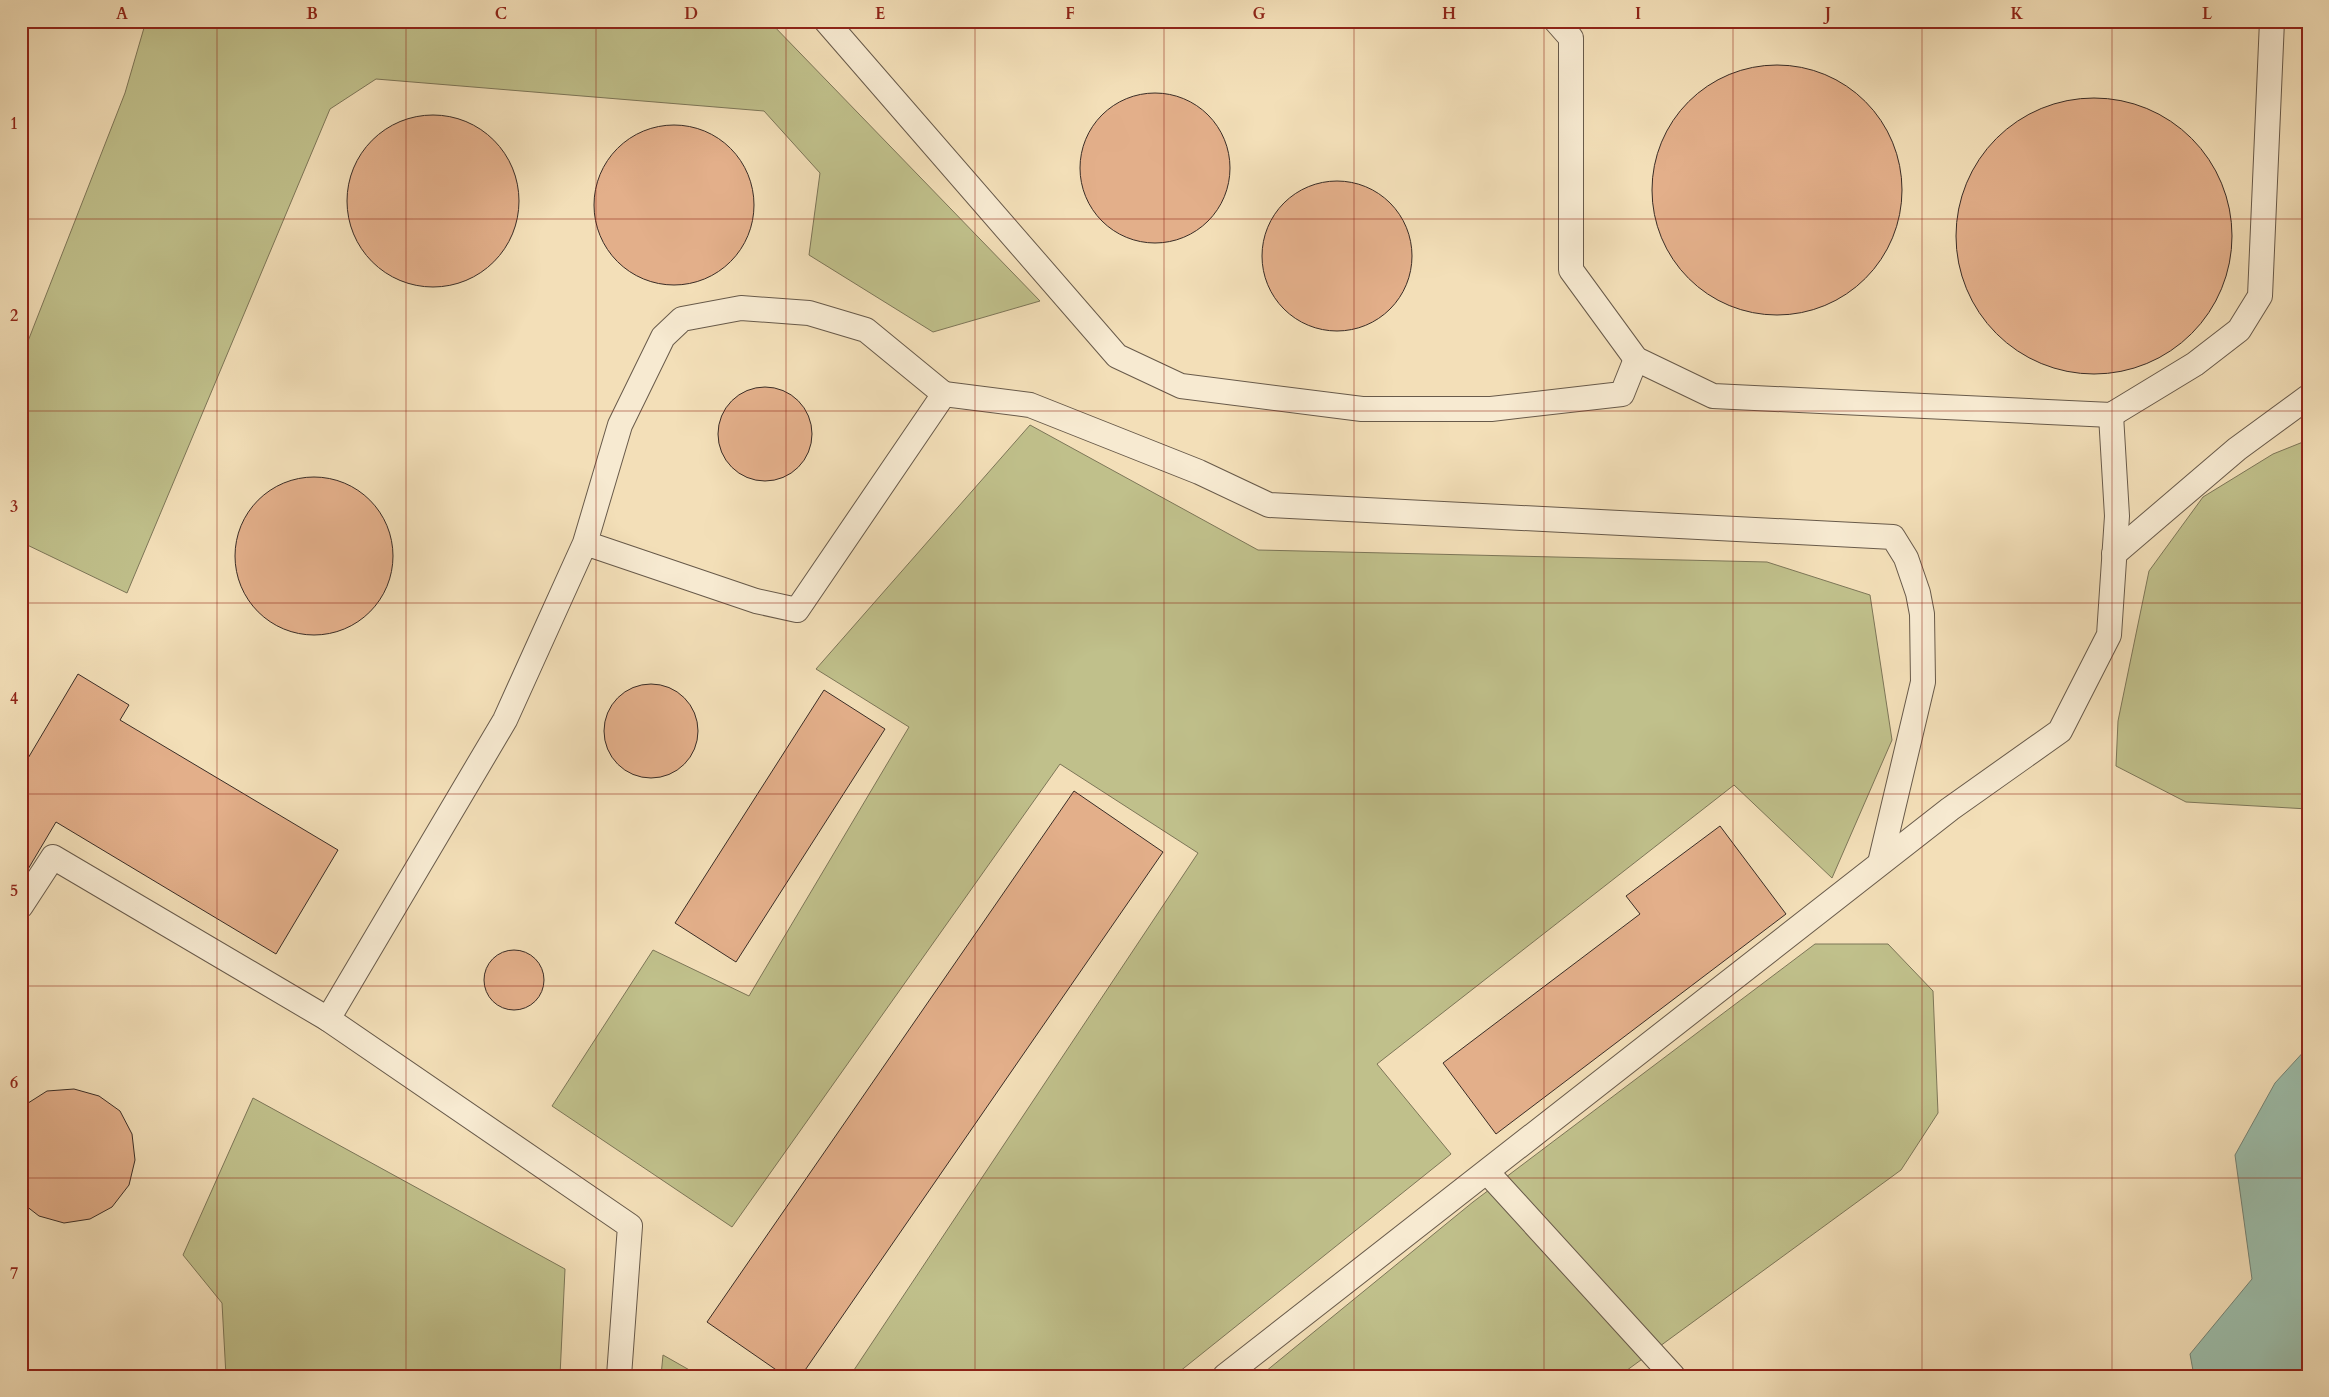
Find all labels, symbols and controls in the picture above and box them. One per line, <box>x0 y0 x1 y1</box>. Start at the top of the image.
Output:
text: A <box>116 3 128 25</box>
text: B <box>306 3 318 25</box>
text: C <box>495 3 507 25</box>
text: D <box>684 3 698 25</box>
text: E <box>875 3 885 25</box>
text: F <box>1065 3 1075 25</box>
text: G <box>1252 3 1266 25</box>
text: H <box>1442 3 1456 25</box>
text: I <box>1635 3 1641 25</box>
text: J <box>1823 3 1831 25</box>
text: K <box>2011 3 2024 25</box>
text: L <box>2202 3 2213 25</box>
text: 1 <box>10 113 18 135</box>
text: 2 <box>10 305 18 327</box>
text: 3 <box>10 496 18 518</box>
text: 4 <box>10 688 18 710</box>
text: 5 <box>10 880 18 902</box>
text: 6 <box>10 1072 18 1094</box>
text: 7 <box>10 1263 18 1285</box>

